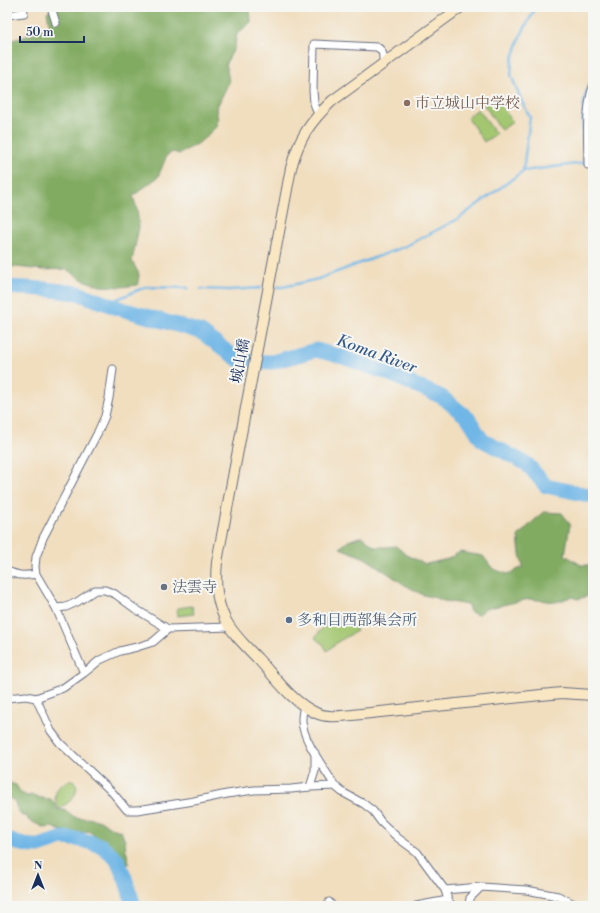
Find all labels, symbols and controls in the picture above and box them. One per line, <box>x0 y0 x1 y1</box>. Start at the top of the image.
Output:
scale bar <box>20 18 84 44</box>
text: 50 m <box>26 25 54 40</box>
place label: 市立城山中学校 <box>415 94 520 113</box>
marker: 市立城山中学校 <box>402 98 412 108</box>
water label: Koma River <box>334 330 421 378</box>
street label: 城山橋 <box>227 337 254 385</box>
place label: 法雲寺 <box>172 578 217 597</box>
marker: 法雲寺 <box>159 582 169 592</box>
place label: 多和目西部集会所 <box>297 611 417 630</box>
marker: 多和目西部集会所 <box>284 615 294 625</box>
north arrow <box>18 855 58 895</box>
text: N <box>34 859 43 873</box>

